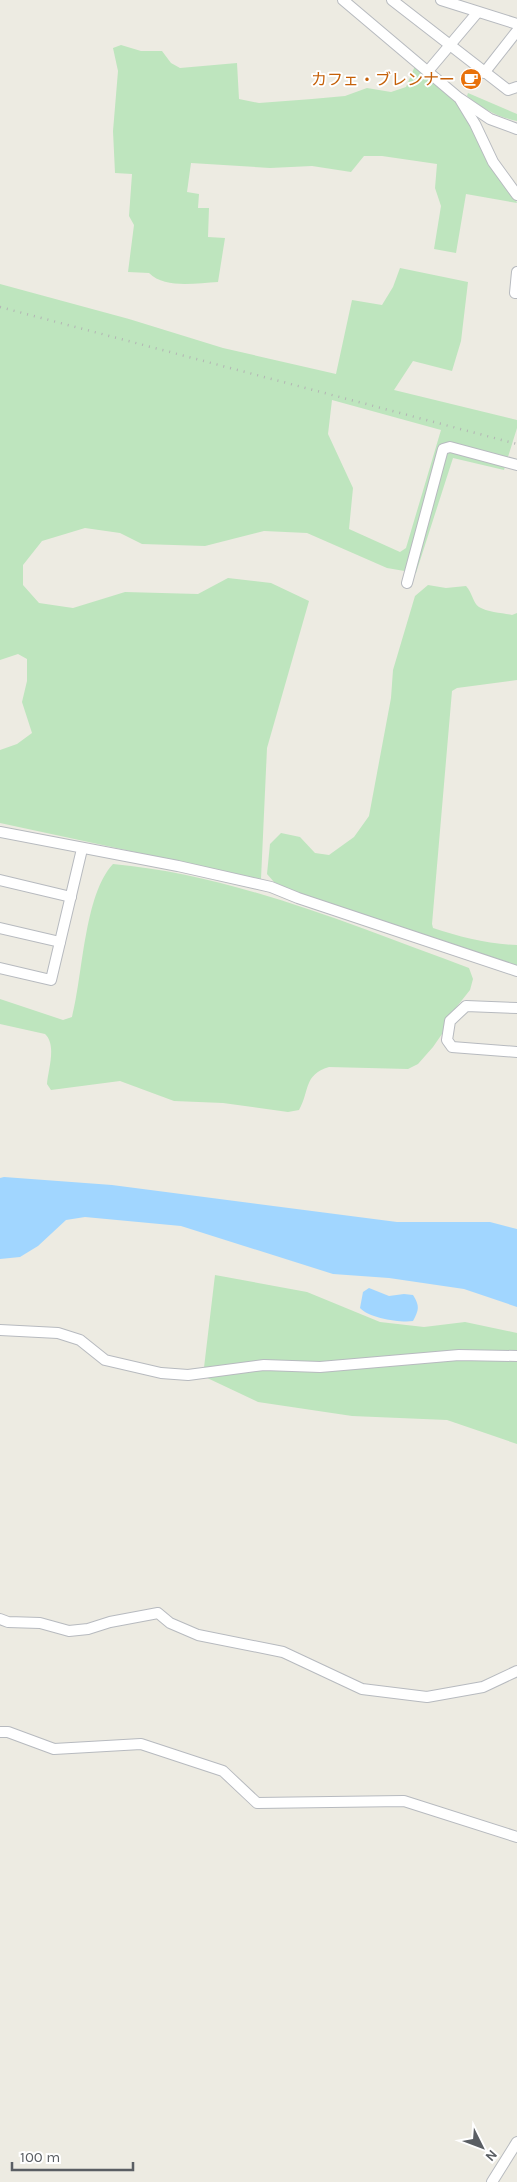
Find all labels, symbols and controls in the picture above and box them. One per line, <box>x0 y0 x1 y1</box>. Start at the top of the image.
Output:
cafe icon: カフェ・ブレンナー <box>459 67 483 91</box>
place label: カフェ・ブレンナー <box>311 70 455 89</box>
north arrow <box>457 2122 507 2172</box>
scale bar <box>12 2140 134 2172</box>
text: N <box>482 2146 501 2165</box>
text: 100 m <box>20 2148 60 2166</box>

